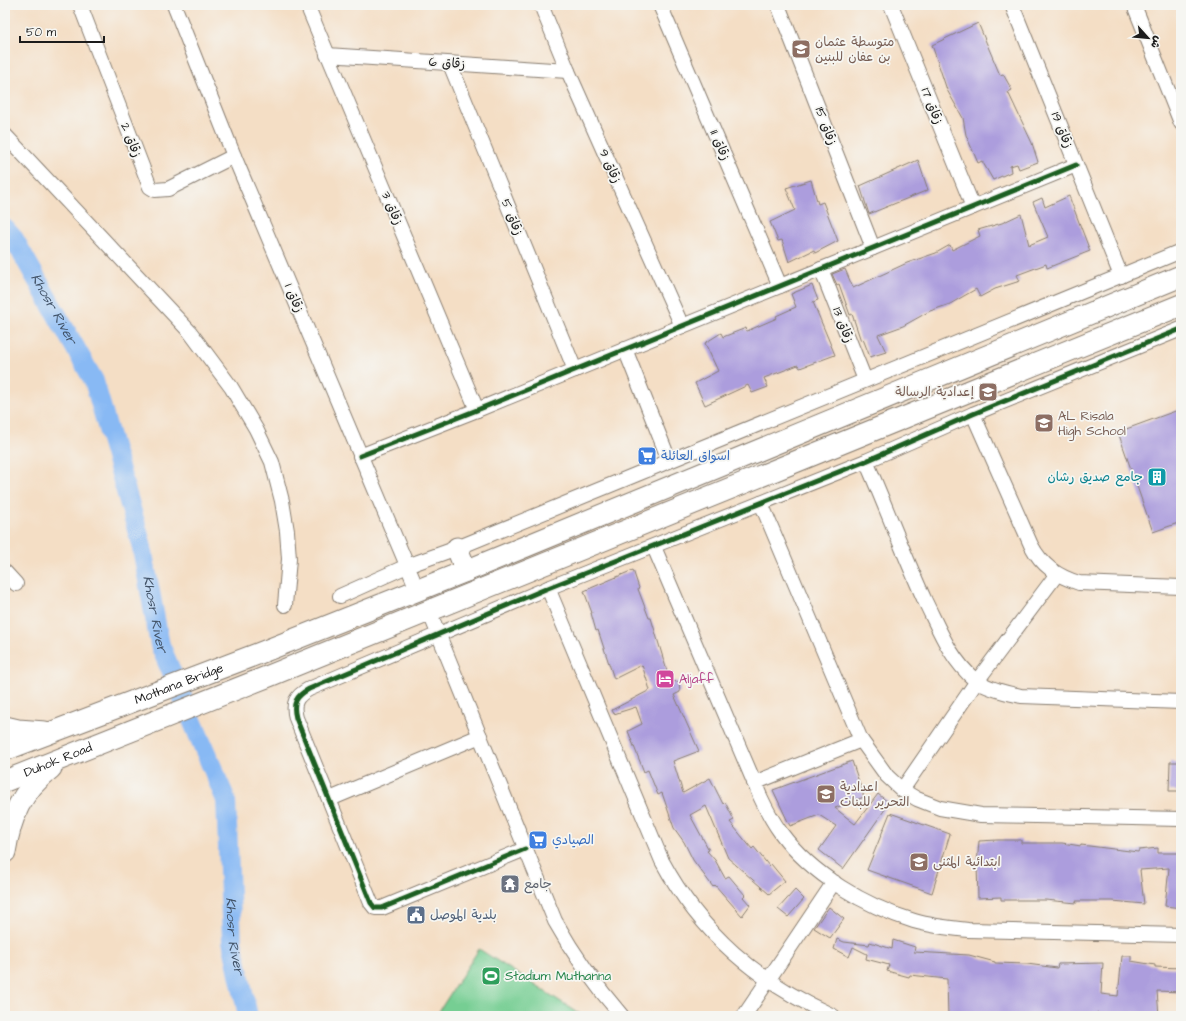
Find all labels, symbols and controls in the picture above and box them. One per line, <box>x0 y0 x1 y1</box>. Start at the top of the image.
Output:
scale bar <box>20 18 104 44</box>
north arrow <box>1128 18 1168 58</box>
text: 50 m <box>26 24 57 41</box>
place label: متوسطة عثمان بن عفان للبنين <box>815 33 894 66</box>
text: ش <box>1147 34 1166 51</box>
school or university icon: متوسطة عثمان بن عفان للبنين <box>790 38 812 60</box>
street label: زقاق 6 <box>428 53 466 73</box>
street label: زقاق 17 <box>917 85 948 127</box>
street label: زقاق 15 <box>811 104 841 148</box>
street label: زقاق 19 <box>1047 109 1077 151</box>
street label: زقاق 2 <box>116 120 146 160</box>
street label: زقاق 11 <box>706 127 735 163</box>
street label: زقاق 9 <box>594 146 626 186</box>
street label: زقاق 3 <box>377 188 407 228</box>
street label: زقاق 5 <box>497 196 527 238</box>
water label: Khosr River <box>26 270 82 349</box>
street label: زقاق 1 <box>280 281 308 315</box>
street label: زقاق 13 <box>828 305 858 345</box>
school or university icon: إعدادية الرسالة <box>977 381 999 403</box>
place label: إعدادية الرسالة <box>895 383 974 401</box>
place label: AL Risala High School <box>1058 407 1126 441</box>
school or university icon: AL Risala High School <box>1033 412 1055 434</box>
supermarket icon: اسواق العائلة <box>636 445 658 467</box>
place label: اسواق العائلة <box>661 447 730 465</box>
building icon: جامع صديق رشان <box>1146 466 1168 488</box>
place label: جامع صديق رشان <box>1048 468 1143 487</box>
water label: Khosr River <box>137 574 173 658</box>
street label: Mothana Bridge <box>132 659 226 709</box>
hotel icon: Aljaff <box>654 668 676 690</box>
place label: Aljaff <box>679 670 714 688</box>
street label: Duhok Road <box>21 738 95 782</box>
place label: اعدادية التحرير للبنات <box>840 778 909 811</box>
school or university icon: اعدادية التحرير للبنات <box>815 783 837 805</box>
supermarket icon: الصيادي <box>527 829 549 851</box>
place label: الصيادي <box>552 831 594 849</box>
school or university icon: ابتدائية المثنى <box>908 851 930 873</box>
place label: ابتدائية المثنى <box>933 853 1001 871</box>
temple icon: جامع <box>499 873 521 895</box>
place label: جامع <box>524 875 552 894</box>
water label: Khosr River <box>220 897 249 978</box>
public building icon: بلدية الموصل <box>405 904 427 926</box>
place label: بلدية الموصل <box>430 906 497 924</box>
sports icon: Stadium Muthanna <box>480 965 502 987</box>
place label: Stadium Muthanna <box>505 967 611 985</box>

